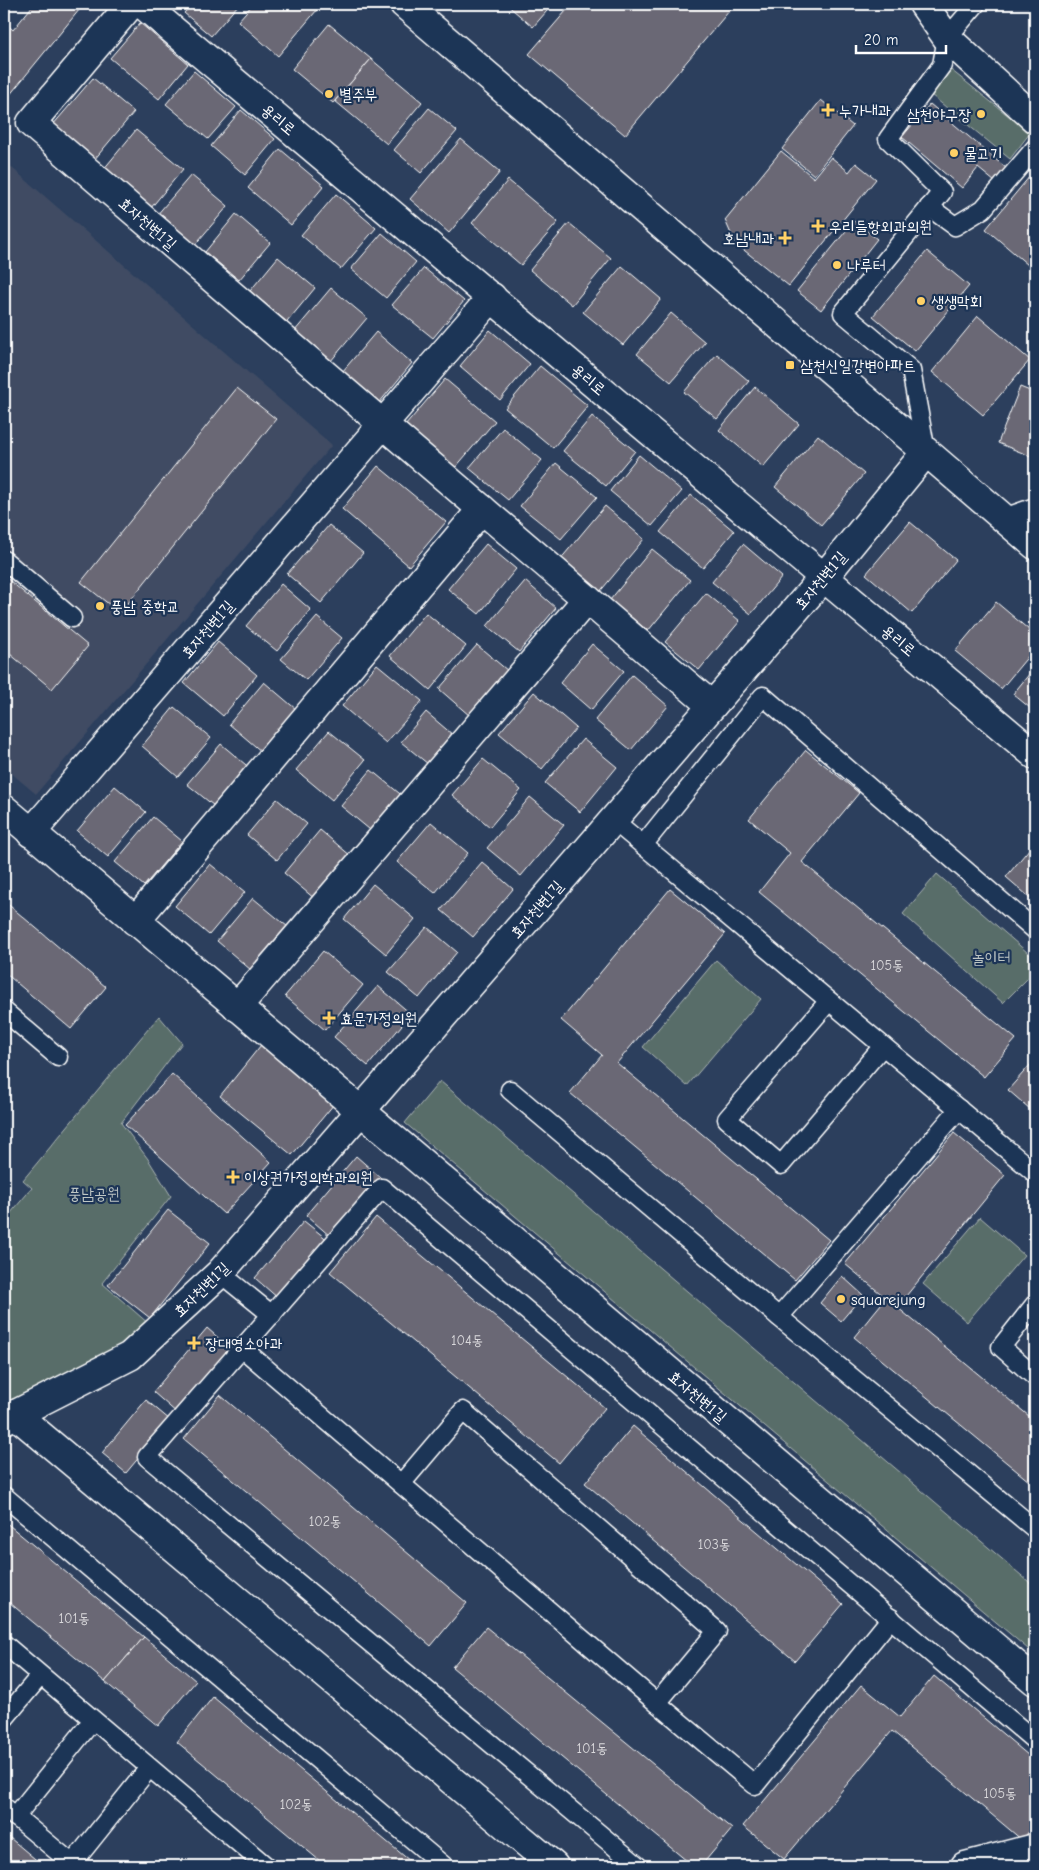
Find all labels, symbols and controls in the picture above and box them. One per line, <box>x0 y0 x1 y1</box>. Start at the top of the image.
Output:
scale bar <box>856 22 946 54</box>
text: 20 m <box>864 31 898 49</box>
place label: 별주부 <box>339 86 378 104</box>
marker: 별주부 <box>323 88 335 100</box>
street label: 용리로 <box>258 100 299 139</box>
place label: 누가내과 <box>839 102 891 120</box>
marker: 누가내과 <box>821 103 835 117</box>
place label: 삼천야구장 <box>907 106 971 124</box>
marker: 삼천야구장 <box>975 108 987 120</box>
place label: 물고기 <box>964 145 1003 163</box>
marker: 물고기 <box>948 147 960 159</box>
street label: 효자천변1길 <box>115 194 180 254</box>
place label: 우리들항외과의원 <box>829 218 932 236</box>
marker: 우리들항외과의원 <box>811 219 825 233</box>
place label: 호남내과 <box>723 230 774 248</box>
marker: 호남내과 <box>778 231 792 245</box>
place label: 나루터 <box>847 257 886 275</box>
marker: 나루터 <box>831 259 843 271</box>
place label: 생생막회 <box>931 293 983 311</box>
marker: 생생막회 <box>915 295 927 307</box>
place label: 삼천신일강변아파트 <box>800 357 916 375</box>
marker: 삼천신일강변아파트 <box>784 359 796 371</box>
street label: 용리로 <box>568 360 609 399</box>
street label: 효자천변1길 <box>791 548 850 614</box>
street label: 효자천변1길 <box>178 597 238 662</box>
place label: 풍남 중학교 <box>110 598 180 616</box>
marker: 풍남 중학교 <box>94 600 106 612</box>
street label: 용리로 <box>878 621 919 660</box>
street label: 효자천변1길 <box>507 877 567 942</box>
park label: 놀이터 <box>972 949 1010 967</box>
house number: 105동 <box>871 957 903 974</box>
place label: 효문가정의원 <box>340 1010 417 1028</box>
marker: 효문가정의원 <box>322 1011 336 1025</box>
place label: 이상권가정의학과의원 <box>244 1169 373 1187</box>
marker: 이상권가정의학과의원 <box>226 1170 240 1184</box>
park label: 풍남공원 <box>68 1185 120 1203</box>
street label: 효자천변1길 <box>170 1259 233 1321</box>
place label: squarejung <box>851 1291 926 1309</box>
marker: squarejung <box>835 1293 847 1305</box>
house number: 104동 <box>451 1332 483 1349</box>
place label: 장대영소아과 <box>205 1335 282 1353</box>
marker: 장대영소아과 <box>187 1336 201 1350</box>
street label: 효자천변1길 <box>664 1367 730 1426</box>
house number: 102동 <box>309 1513 341 1530</box>
house number: 103동 <box>698 1536 730 1553</box>
house number: 101동 <box>59 1610 89 1627</box>
house number: 101동 <box>577 1740 607 1757</box>
house number: 105동 <box>984 1785 1016 1802</box>
house number: 102동 <box>280 1796 312 1813</box>

